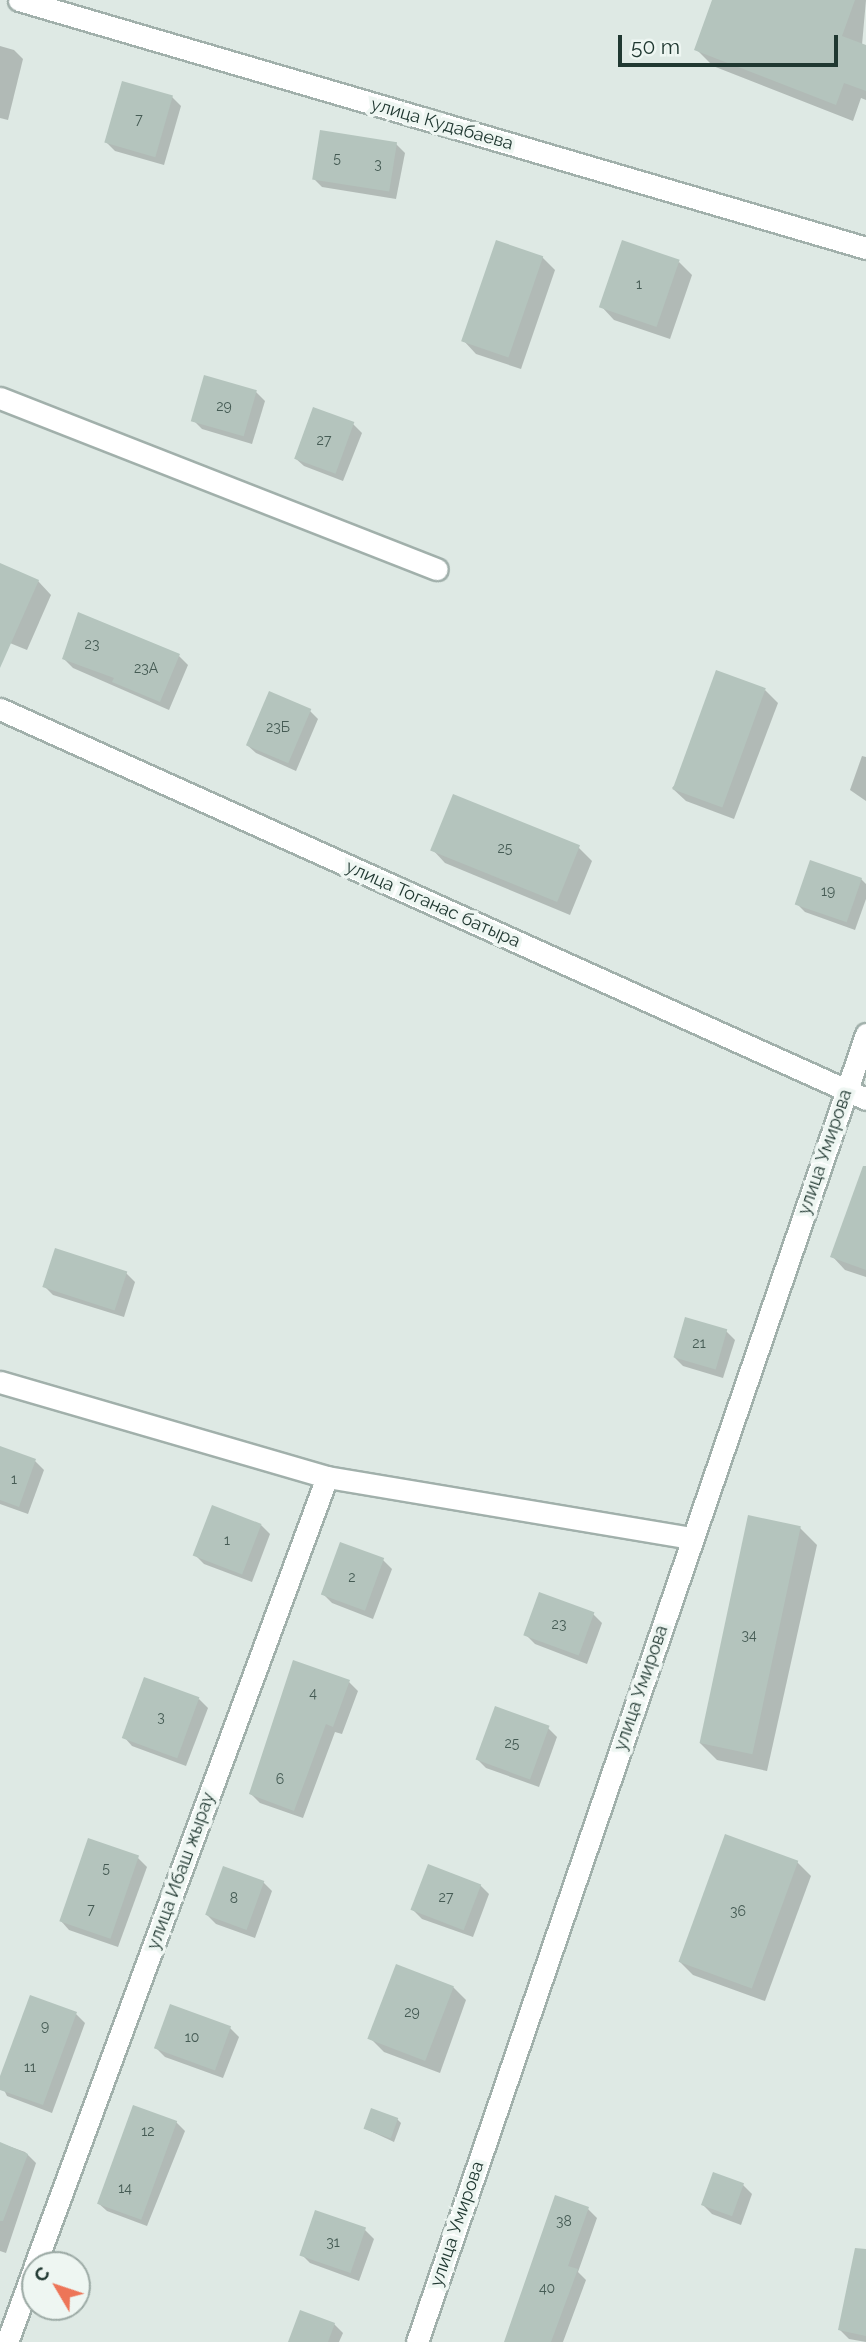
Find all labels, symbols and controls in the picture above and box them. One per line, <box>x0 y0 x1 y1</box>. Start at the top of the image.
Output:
scale bar <box>621 21 842 65</box>
text: 50 m <box>631 34 680 59</box>
street label: улица Кудабаева <box>368 93 516 155</box>
house number: 7 <box>135 111 143 127</box>
house number: 5 <box>333 150 341 166</box>
house number: 3 <box>374 156 382 172</box>
house number: 1 <box>636 276 642 292</box>
house number: 29 <box>216 398 232 414</box>
house number: 27 <box>317 432 331 448</box>
house number: 23 <box>85 636 99 652</box>
house number: 23А <box>134 660 158 676</box>
house number: 23Б <box>266 719 290 735</box>
house number: 25 <box>498 840 512 856</box>
street label: улица Тоганас батыра <box>342 856 524 952</box>
house number: 19 <box>821 883 835 899</box>
street label: улица Умирова <box>793 1086 857 1218</box>
house number: 21 <box>692 1335 706 1351</box>
house number: 1 <box>11 1471 17 1487</box>
house number: 1 <box>224 1532 230 1548</box>
house number: 2 <box>348 1569 356 1585</box>
house number: 23 <box>552 1616 566 1632</box>
street label: улица Умирова <box>609 1622 673 1754</box>
house number: 34 <box>741 1627 757 1643</box>
house number: 4 <box>309 1685 317 1701</box>
house number: 3 <box>157 1709 165 1725</box>
house number: 25 <box>505 1735 519 1751</box>
house number: 6 <box>276 1771 284 1787</box>
street label: улица Ибаш жырау <box>143 1789 219 1953</box>
house number: 5 <box>102 1860 110 1876</box>
house number: 27 <box>439 1889 453 1905</box>
house number: 8 <box>230 1890 238 1906</box>
house number: 7 <box>87 1901 95 1917</box>
house number: 36 <box>730 1903 746 1919</box>
house number: 29 <box>404 2004 420 2020</box>
house number: 9 <box>41 2018 49 2034</box>
house number: 10 <box>185 2029 199 2045</box>
house number: 11 <box>24 2059 36 2075</box>
house number: 12 <box>141 2123 155 2139</box>
street label: улица Умирова <box>425 2158 489 2290</box>
house number: 14 <box>118 2180 132 2196</box>
house number: 38 <box>556 2213 572 2229</box>
house number: 31 <box>326 2234 340 2250</box>
north arrow <box>21 2251 91 2321</box>
text: С <box>29 2262 54 2286</box>
house number: 40 <box>539 2280 555 2296</box>

